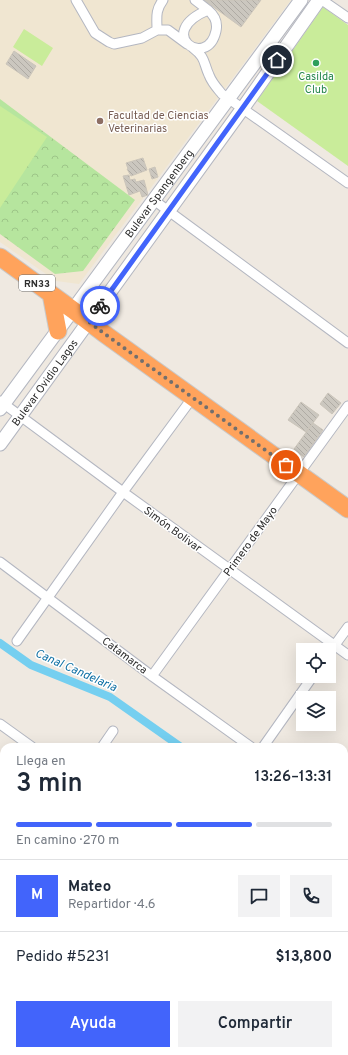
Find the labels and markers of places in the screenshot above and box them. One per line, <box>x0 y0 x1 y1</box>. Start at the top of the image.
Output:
pin <box>260 43 294 77</box>
marker: Casilda Club <box>311 58 321 68</box>
place label: Casilda Club <box>298 70 334 97</box>
place label: Facultad de Ciencias Veterinarias <box>108 109 209 136</box>
marker: Facultad de Ciencias Veterinarias <box>95 116 105 126</box>
pin <box>269 448 303 482</box>

